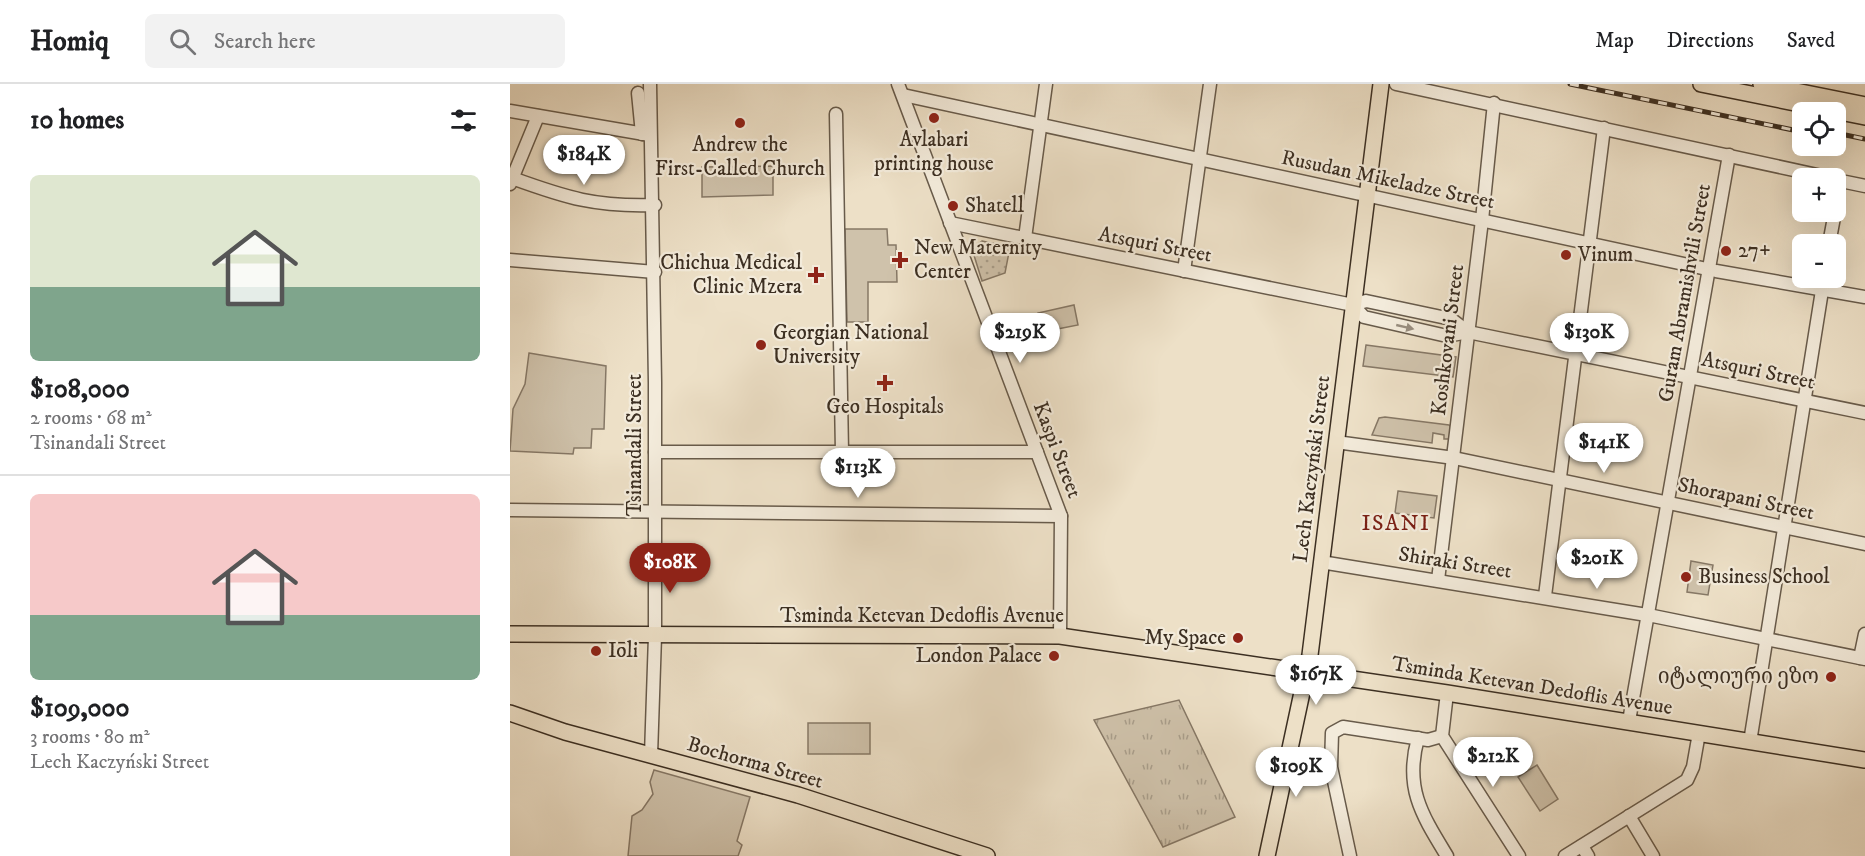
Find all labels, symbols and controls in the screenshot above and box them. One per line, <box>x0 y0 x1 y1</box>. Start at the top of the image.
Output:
search box <box>145 14 565 68</box>
text: Homiq <box>30 24 109 59</box>
icon: search <box>166 25 199 58</box>
text: Search here <box>214 28 316 55</box>
text: Map <box>1595 28 1634 54</box>
text: Directions <box>1667 28 1754 54</box>
text: Saved <box>1787 28 1835 54</box>
map controls <box>1792 102 1846 288</box>
button: locate <box>1792 102 1846 156</box>
text: 10 homes <box>30 104 124 137</box>
icon: filters <box>447 104 480 137</box>
marker: Avlabari printing house <box>927 111 941 125</box>
marker: Andrew the First-Called Church <box>733 116 747 130</box>
place label: Avlabari printing house <box>873 127 994 177</box>
place label: Andrew the First-Called Church <box>655 132 825 182</box>
pin: $184K <box>542 135 626 186</box>
text: $184K <box>557 142 611 167</box>
street label: Rusudan Mikeladze Street <box>1279 145 1497 215</box>
button: + <box>1792 168 1846 222</box>
street label: Guram Abramishvili Street <box>1653 182 1717 404</box>
place label: Shatell <box>965 193 1025 219</box>
marker: Shatell <box>946 199 960 213</box>
icon: home <box>201 214 309 322</box>
street label: Atsquri Street <box>1096 221 1214 269</box>
button: − <box>1792 234 1846 288</box>
place label: New Maternity Center <box>914 235 1043 285</box>
place label: 27+ <box>1738 238 1771 264</box>
place label: Vinum <box>1577 242 1634 268</box>
marker: 27+ <box>1719 244 1733 258</box>
marker: Vinum <box>1559 248 1573 262</box>
place label: Chichua Medical Clinic Mzera <box>660 250 803 300</box>
marker: New Maternity Center <box>891 251 909 269</box>
street label: Koshkovani Street <box>1426 263 1470 417</box>
marker: Chichua Medical Clinic Mzera <box>807 266 825 284</box>
pin: $219K <box>978 313 1062 364</box>
pin: $130K <box>1547 313 1631 364</box>
place label: Georgian National University <box>773 320 929 370</box>
text: $219K <box>994 320 1046 345</box>
text: $130K <box>1564 320 1614 345</box>
one-way arrow <box>1396 323 1415 332</box>
marker: Georgian National University <box>754 338 768 352</box>
street label: Atsquri Street <box>1699 346 1817 396</box>
text: $108,000 <box>30 373 130 406</box>
street label: Tsinandali Street <box>622 373 648 516</box>
marker: Geo Hospitals <box>876 374 894 392</box>
street label: Lech Kaczyński Street <box>1288 374 1336 564</box>
place label: Geo Hospitals <box>826 394 944 420</box>
street label: Kaspi Street <box>1027 398 1087 502</box>
text: 2 rooms · 68 m² <box>30 406 152 431</box>
pin: $141K <box>1562 423 1646 474</box>
text: $141K <box>1578 430 1630 455</box>
text: Tsinandali Street <box>30 431 166 456</box>
pin: $113K <box>816 448 900 499</box>
text: $113K <box>834 455 882 480</box>
street label: Shorapani Street <box>1675 472 1817 526</box>
district label: ISANI <box>1361 510 1431 537</box>
icon: home <box>201 533 309 641</box>
pin: $201K <box>1555 539 1639 590</box>
street label: Shiraki Street <box>1397 541 1514 585</box>
pin: $108K <box>628 543 712 594</box>
text: $201K <box>1571 546 1623 571</box>
text: $108K <box>643 550 697 575</box>
place label: Business School <box>1698 564 1830 590</box>
marker: Business School <box>1679 570 1693 584</box>
street label: Tsminda Ketevan Dedoflis Avenue <box>780 603 1064 629</box>
place label: My Space <box>1145 625 1226 651</box>
marker: My Space <box>1231 631 1245 645</box>
place label: Ioli <box>608 638 638 664</box>
place label: London Palace <box>915 643 1042 669</box>
marker: Ioli <box>589 644 603 658</box>
marker: London Palace <box>1047 649 1061 663</box>
street label: Tsminda Ketevan Dedoflis Avenue <box>1390 651 1675 721</box>
pin: $167K <box>1274 655 1358 706</box>
text: $167K <box>1289 662 1343 687</box>
place label: იტალიური ეზო <box>1658 664 1819 690</box>
marker: იტალიური ეზო <box>1824 670 1838 684</box>
text: $109,000 <box>30 692 130 725</box>
text: 3 rooms · 80 m² <box>30 725 150 750</box>
street label: Bochorma Street <box>684 731 826 795</box>
pin: $212K <box>1451 737 1535 788</box>
text: $212K <box>1467 744 1519 769</box>
pin: $109K <box>1254 747 1338 798</box>
text: Lech Kaczyński Street <box>30 750 209 775</box>
text: $109K <box>1270 754 1322 779</box>

